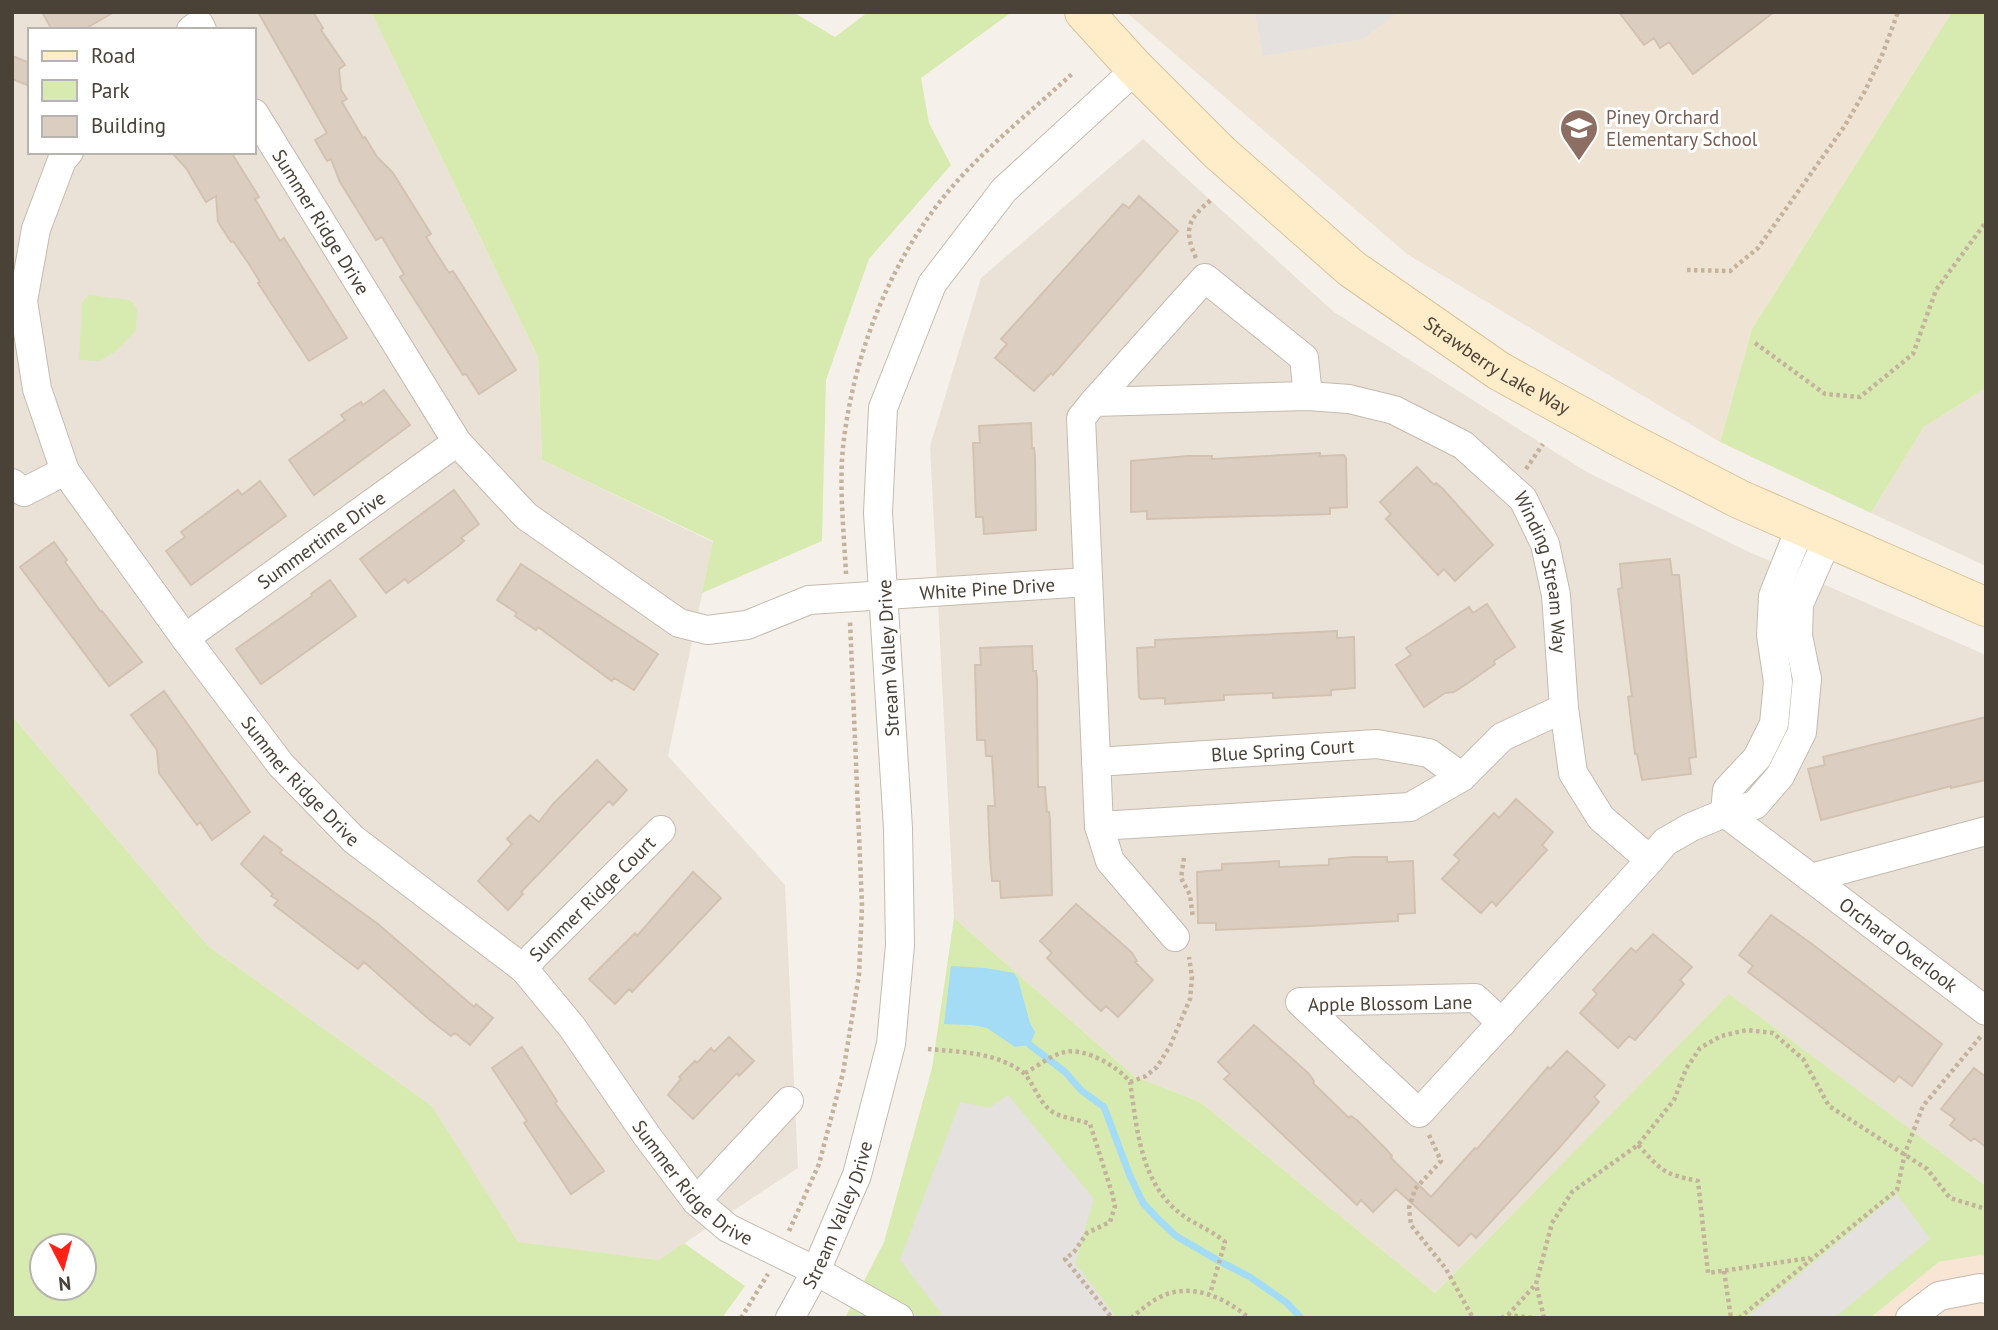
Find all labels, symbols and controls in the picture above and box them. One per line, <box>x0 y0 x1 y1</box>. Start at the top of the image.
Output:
legend <box>28 28 256 154</box>
text: Road <box>91 42 135 69</box>
text: Park <box>91 77 130 104</box>
place label: Piney Orchard Elementary School <box>1606 105 1758 151</box>
school or university icon: Piney Orchard Elementary School <box>1558 107 1600 162</box>
text: Building <box>91 112 166 139</box>
street label: Summer Ridge Drive <box>267 145 375 299</box>
street label: Strawberry Lake Way <box>1419 311 1574 420</box>
street label: Summertime Drive <box>253 486 390 594</box>
street label: Winding Stream Way <box>1509 487 1572 654</box>
street label: White Pine Drive <box>919 572 1056 605</box>
street label: Stream Valley Drive <box>872 579 904 737</box>
street label: Summer Ridge Drive <box>236 711 364 852</box>
street label: Blue Spring Court <box>1210 733 1355 767</box>
street label: Summer Ridge Court <box>524 830 660 966</box>
street label: Orchard Overlook <box>1835 892 1963 997</box>
street label: Apple Blossom Lane <box>1308 990 1472 1016</box>
street label: Summer Ridge Drive <box>627 1115 757 1250</box>
street label: Stream Valley Drive <box>797 1138 877 1293</box>
north arrow <box>28 1232 98 1302</box>
text: N <box>57 1271 72 1296</box>

